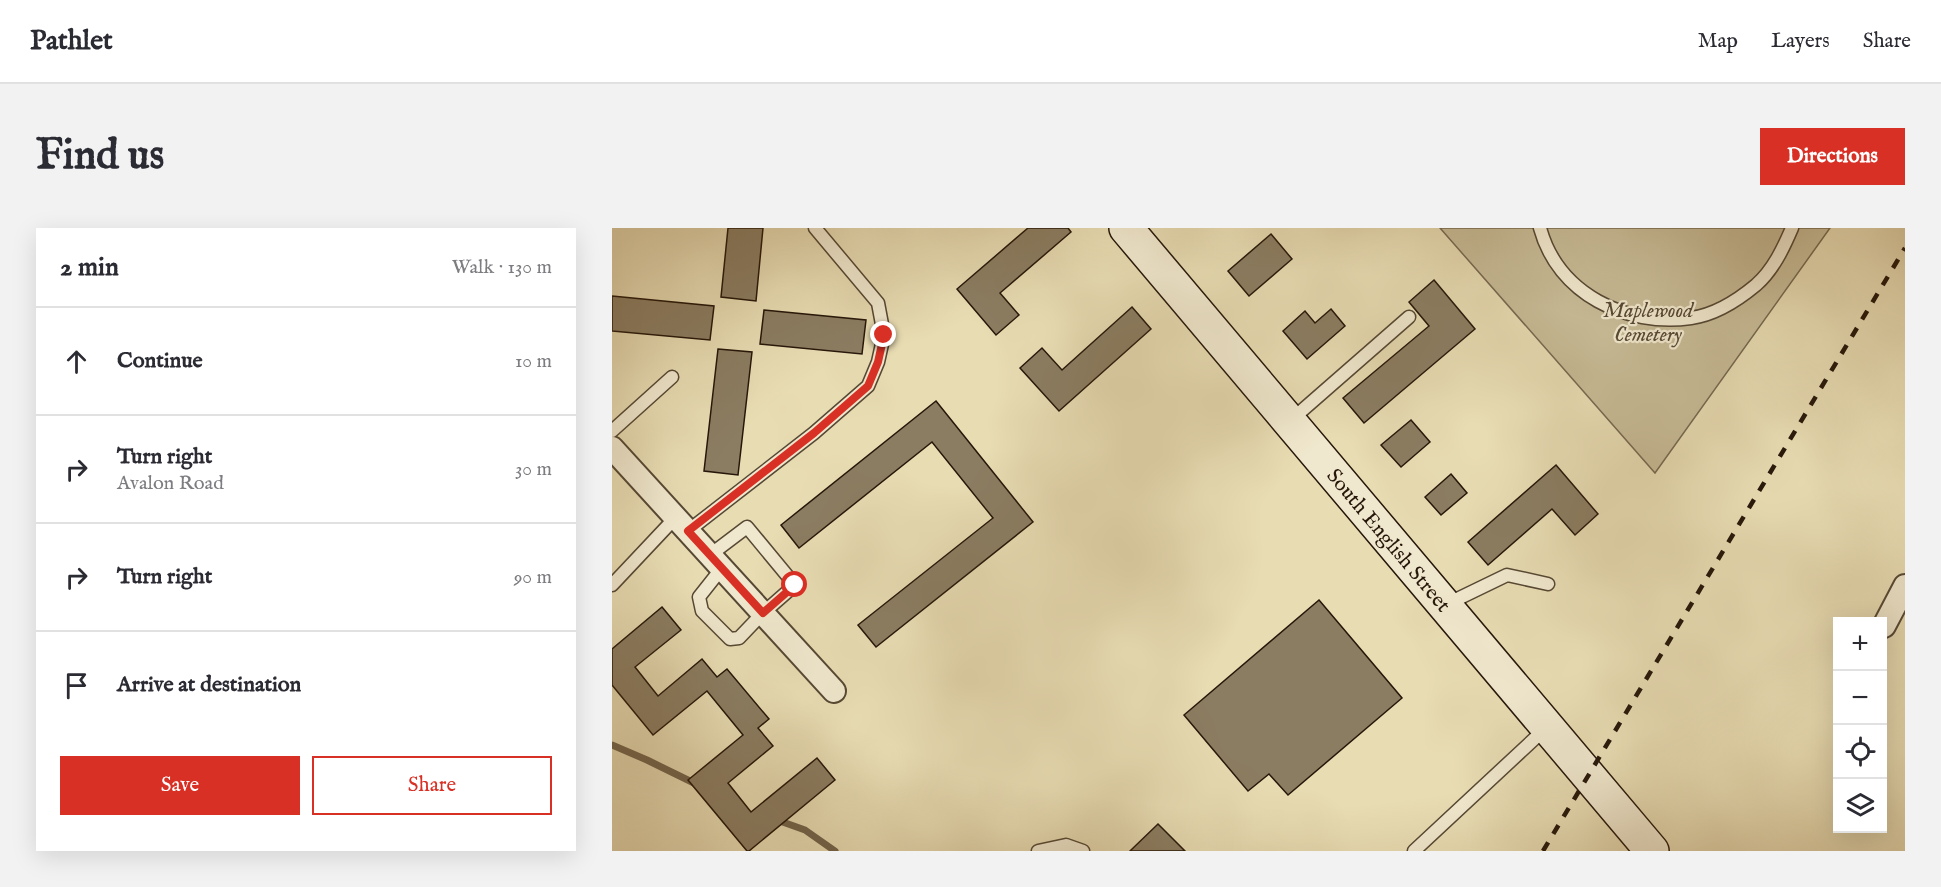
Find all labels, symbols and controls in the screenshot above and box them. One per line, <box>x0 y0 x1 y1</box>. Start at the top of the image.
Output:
text: Pathlet <box>30 24 113 59</box>
text: Map <box>1698 28 1738 55</box>
text: Layers <box>1771 28 1830 55</box>
text: Share <box>1863 28 1911 55</box>
button: Directions <box>1760 128 1905 185</box>
text: Find us <box>36 130 164 183</box>
text: 2 min <box>60 251 119 284</box>
text: Walk · 130 m <box>452 255 552 280</box>
park label: Maplewood Cemetery <box>1603 298 1695 349</box>
route end <box>870 321 896 347</box>
icon: ahead <box>60 345 93 378</box>
text: Continue <box>117 347 203 375</box>
text: 10 m <box>515 349 552 374</box>
text: Turn right <box>117 443 212 471</box>
icon: right <box>60 453 93 486</box>
text: 30 m <box>515 457 552 482</box>
street label: South English Street <box>1320 463 1456 618</box>
text: Avalon Road <box>117 471 224 496</box>
icon: right <box>60 561 93 594</box>
text: Turn right <box>117 563 212 591</box>
text: 90 m <box>514 565 552 590</box>
route start <box>781 571 807 597</box>
map controls <box>1833 617 1887 833</box>
button: + <box>1833 617 1887 671</box>
icon: arrive <box>60 669 93 702</box>
text: Arrive at destination <box>117 671 301 699</box>
button: − <box>1833 671 1887 725</box>
button: locate <box>1833 725 1887 779</box>
button: Save <box>60 756 300 815</box>
button: Share <box>312 756 552 815</box>
button: layers <box>1833 779 1887 833</box>

